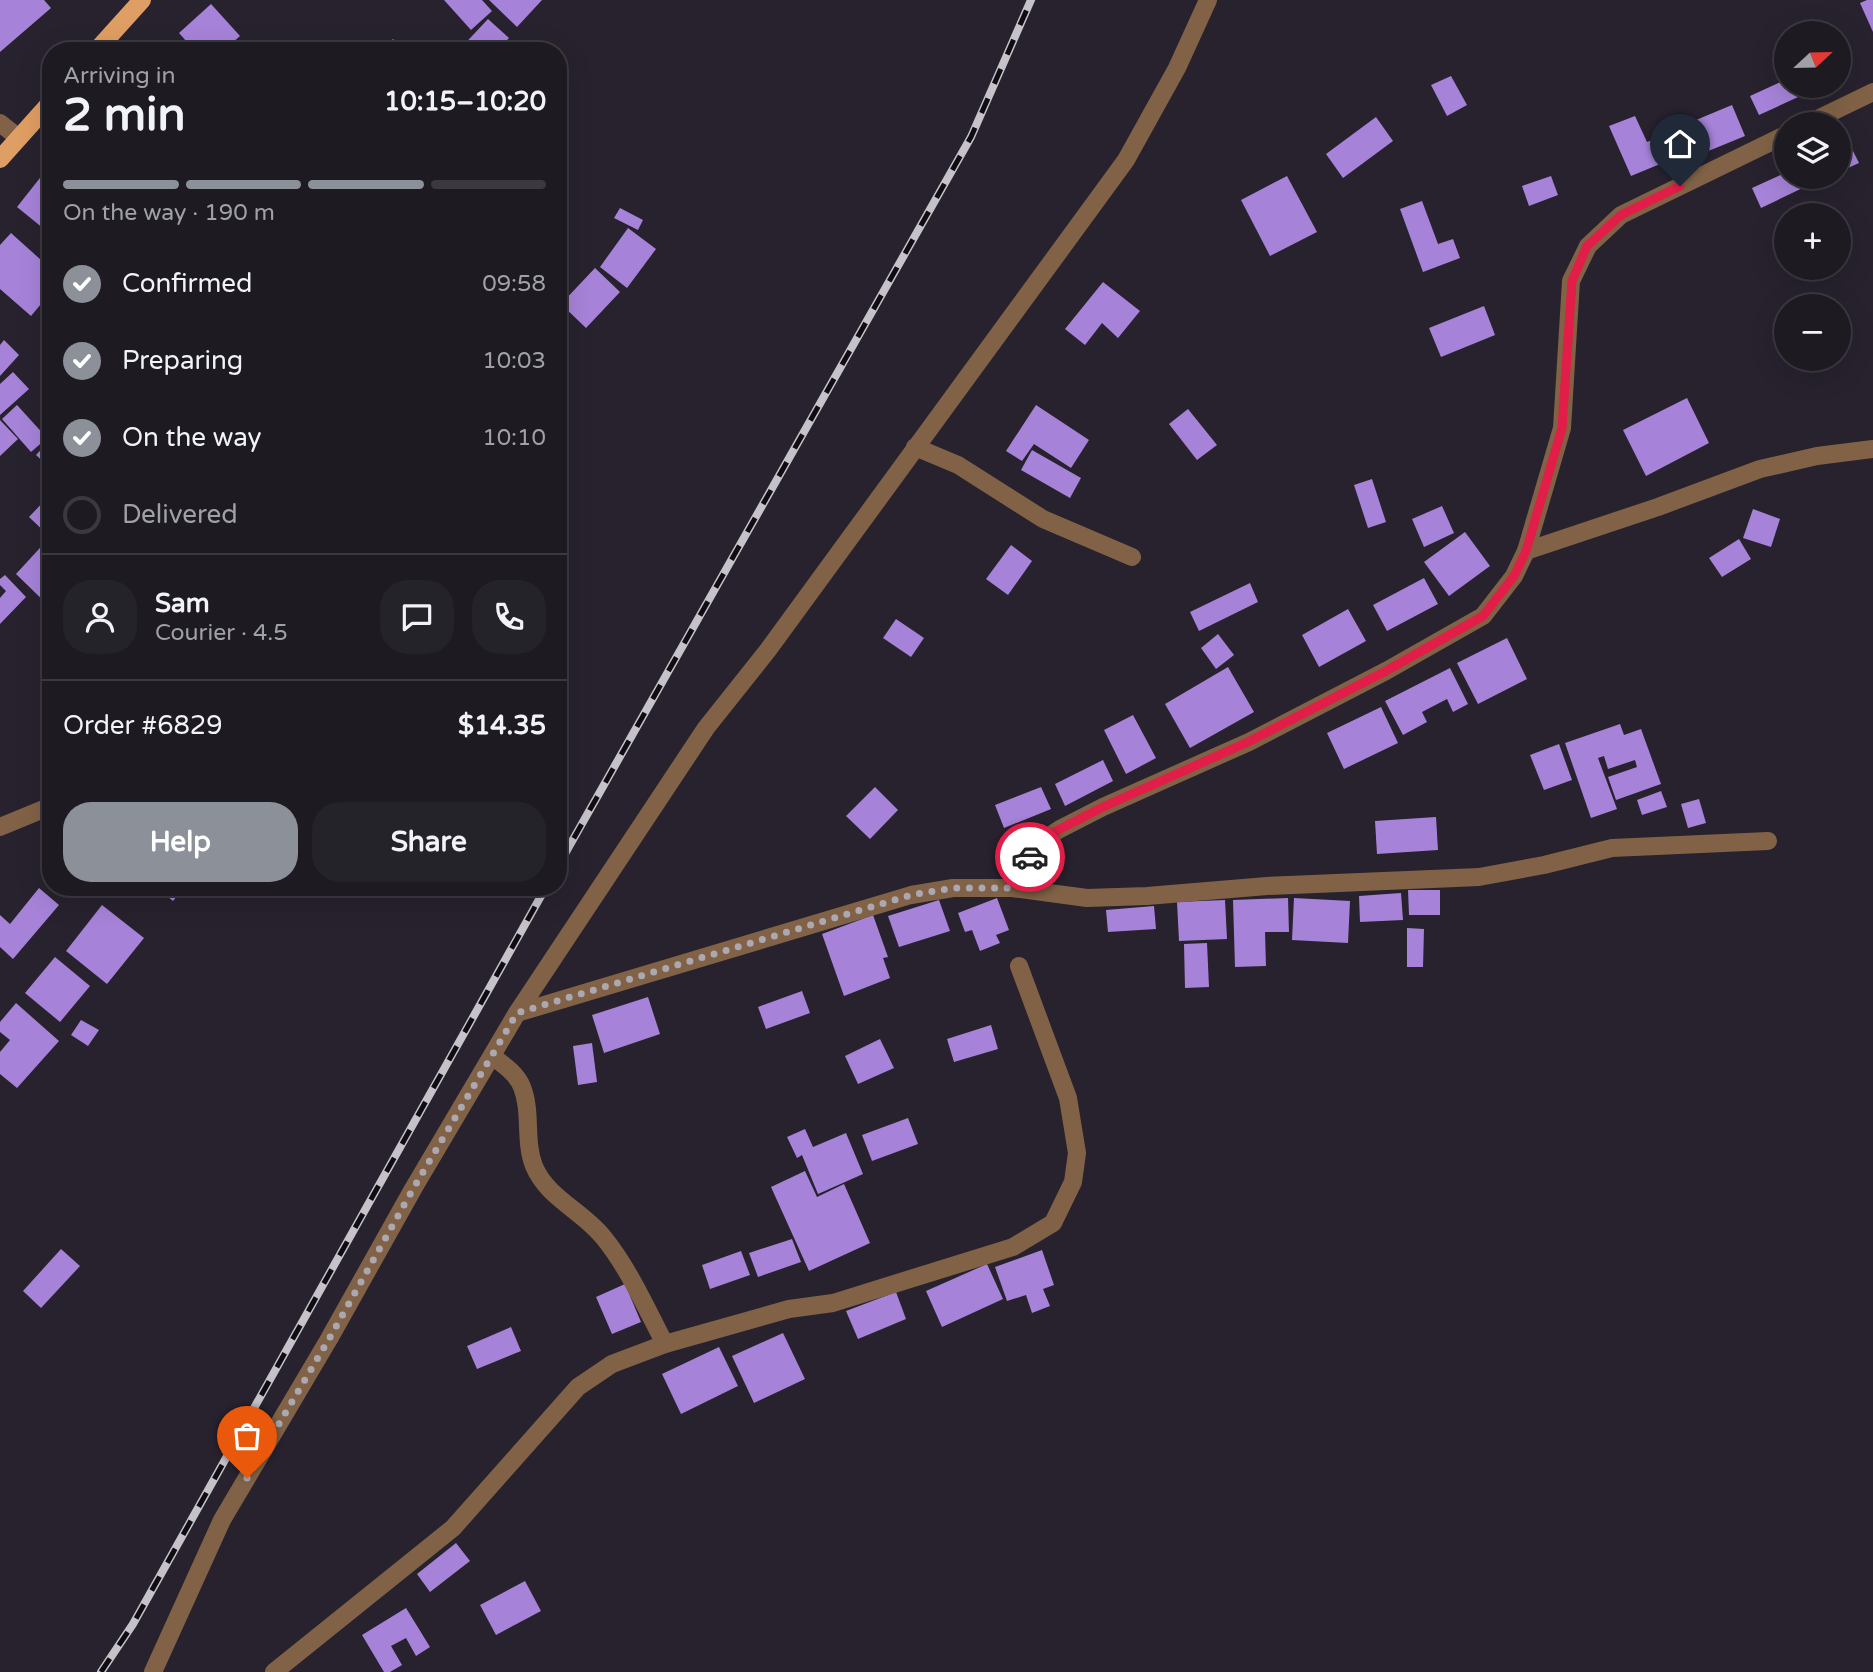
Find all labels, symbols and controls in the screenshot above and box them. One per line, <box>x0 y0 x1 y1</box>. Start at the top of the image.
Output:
north arrow <box>1774 21 1852 98</box>
map controls <box>1774 21 1851 371</box>
text: Arriving in <box>63 62 176 90</box>
text: 10:15–10:20 <box>384 86 546 117</box>
text: 2 min <box>63 88 186 143</box>
button: layers <box>1774 112 1851 189</box>
pin <box>1650 114 1710 186</box>
icon: home <box>1661 125 1699 163</box>
text: On the way · 190 m <box>63 199 275 227</box>
button: + <box>1774 203 1851 280</box>
icon: check <box>63 265 101 303</box>
text: Confirmed <box>122 268 252 299</box>
text: 09:58 <box>482 270 546 298</box>
button: − <box>1774 294 1851 371</box>
icon: check <box>63 342 101 380</box>
text: Preparing <box>122 345 243 376</box>
text: 10:03 <box>482 347 546 375</box>
icon: check <box>63 419 101 457</box>
text: On the way <box>122 422 262 453</box>
text: 10:10 <box>482 424 546 452</box>
text: Delivered <box>122 499 238 530</box>
button: person <box>63 580 137 654</box>
button: chat <box>380 580 454 654</box>
button: phone <box>472 580 546 654</box>
text: Sam <box>155 588 210 619</box>
text: Courier · 4.5 <box>155 619 288 647</box>
text: Order #6829 <box>63 710 223 741</box>
text: $14.35 <box>458 710 546 741</box>
button: Help <box>63 802 298 882</box>
button: Share <box>312 802 546 882</box>
courier <box>995 822 1065 892</box>
icon: car <box>1011 838 1049 876</box>
pin <box>217 1406 277 1478</box>
icon: bag <box>228 1417 266 1455</box>

